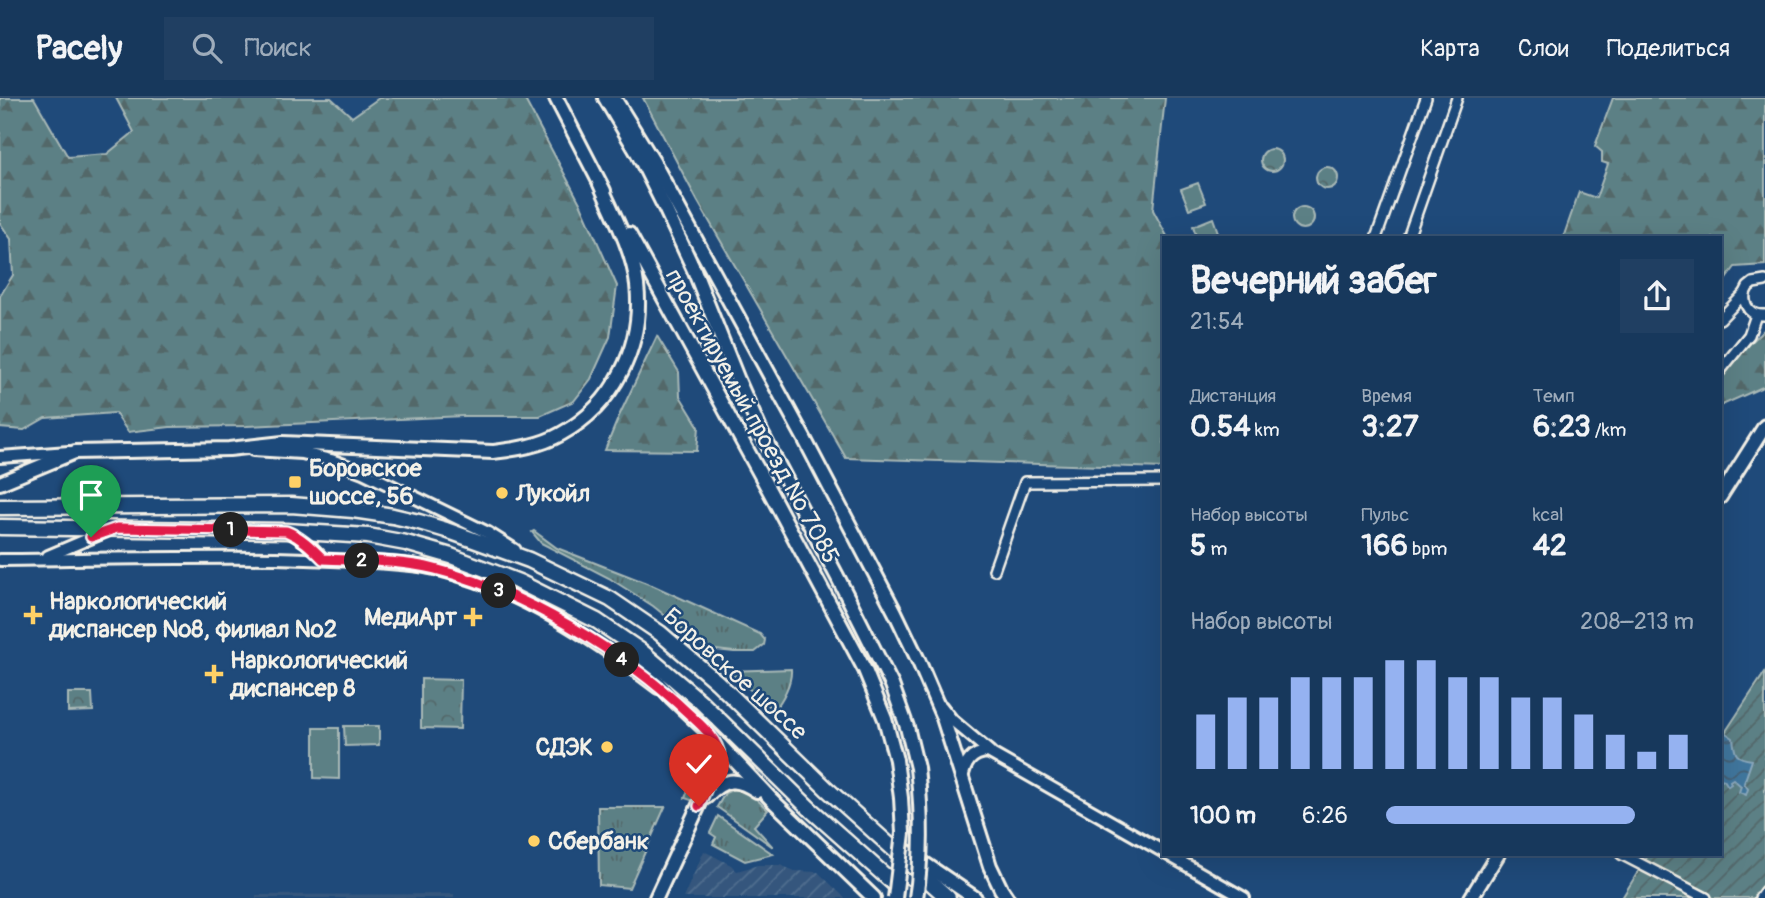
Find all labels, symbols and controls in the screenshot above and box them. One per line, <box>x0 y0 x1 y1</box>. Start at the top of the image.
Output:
search box <box>164 17 654 80</box>
text: Pacely <box>35 28 122 69</box>
icon: search <box>188 29 226 67</box>
text: Поиск <box>244 32 312 64</box>
text: Карта <box>1420 34 1480 63</box>
text: Слои <box>1518 34 1569 63</box>
text: Поделиться <box>1607 34 1730 63</box>
text: Вечерний забег <box>1190 257 1437 305</box>
button: share <box>1620 259 1694 333</box>
street label: проектируемый проезд № 7085 <box>659 263 845 569</box>
text: 21:54 <box>1190 307 1244 336</box>
text: Дистанция <box>1190 384 1276 408</box>
text: Время <box>1361 384 1412 408</box>
text: Темп <box>1533 384 1575 408</box>
text: 0.54 <box>1190 408 1251 445</box>
text: 3:27 <box>1361 408 1419 445</box>
text: 6:23 <box>1533 408 1591 445</box>
text: km <box>1251 418 1280 442</box>
text: /km <box>1591 418 1627 442</box>
place label: Боровское шоссе, 56 <box>309 454 423 511</box>
pin <box>61 465 121 537</box>
marker: Боровское шоссе, 56 <box>287 474 303 490</box>
icon: arrive <box>72 476 110 514</box>
place label: Лукойл <box>515 479 590 508</box>
marker: Лукойл <box>494 485 510 501</box>
text: Набор высоты <box>1190 503 1308 527</box>
text: Пульс <box>1361 503 1409 527</box>
text: kcal <box>1533 503 1564 527</box>
pin: 1 <box>214 512 248 548</box>
text: 1 <box>227 517 234 541</box>
text: 5 <box>1190 527 1206 564</box>
text: 166 <box>1361 527 1408 564</box>
text: 42 <box>1533 527 1567 564</box>
text: m <box>1206 537 1227 561</box>
text: bpm <box>1408 537 1447 561</box>
pin: 2 <box>344 544 380 578</box>
text: 2 <box>356 548 367 572</box>
pin: 3 <box>482 574 516 608</box>
text: 3 <box>493 578 504 602</box>
place label: Наркологический диспансер №8, филиал №2 <box>48 587 337 644</box>
street label: Боровское шоссе <box>657 602 813 746</box>
place label: МедиАрт <box>364 603 458 632</box>
marker: Наркологический диспансер №8, филиал №2 <box>23 605 43 625</box>
marker: МедиАрт <box>463 607 483 627</box>
text: Набор высоты <box>1190 607 1332 636</box>
text: 208–213 m <box>1580 607 1694 636</box>
pin: 4 <box>604 642 640 678</box>
place label: Наркологический диспансер 8 <box>229 646 408 703</box>
text: 4 <box>616 647 627 671</box>
marker: Наркологический диспансер 8 <box>204 664 224 684</box>
place label: СДЭК <box>536 733 593 762</box>
pin <box>669 734 729 806</box>
marker: СДЭК <box>599 739 615 755</box>
icon: check <box>680 745 718 783</box>
text: 100 m <box>1190 801 1256 830</box>
text: 6:26 <box>1302 801 1348 830</box>
place label: Сбербанк <box>548 827 649 856</box>
marker: Сбербанк <box>526 833 542 849</box>

